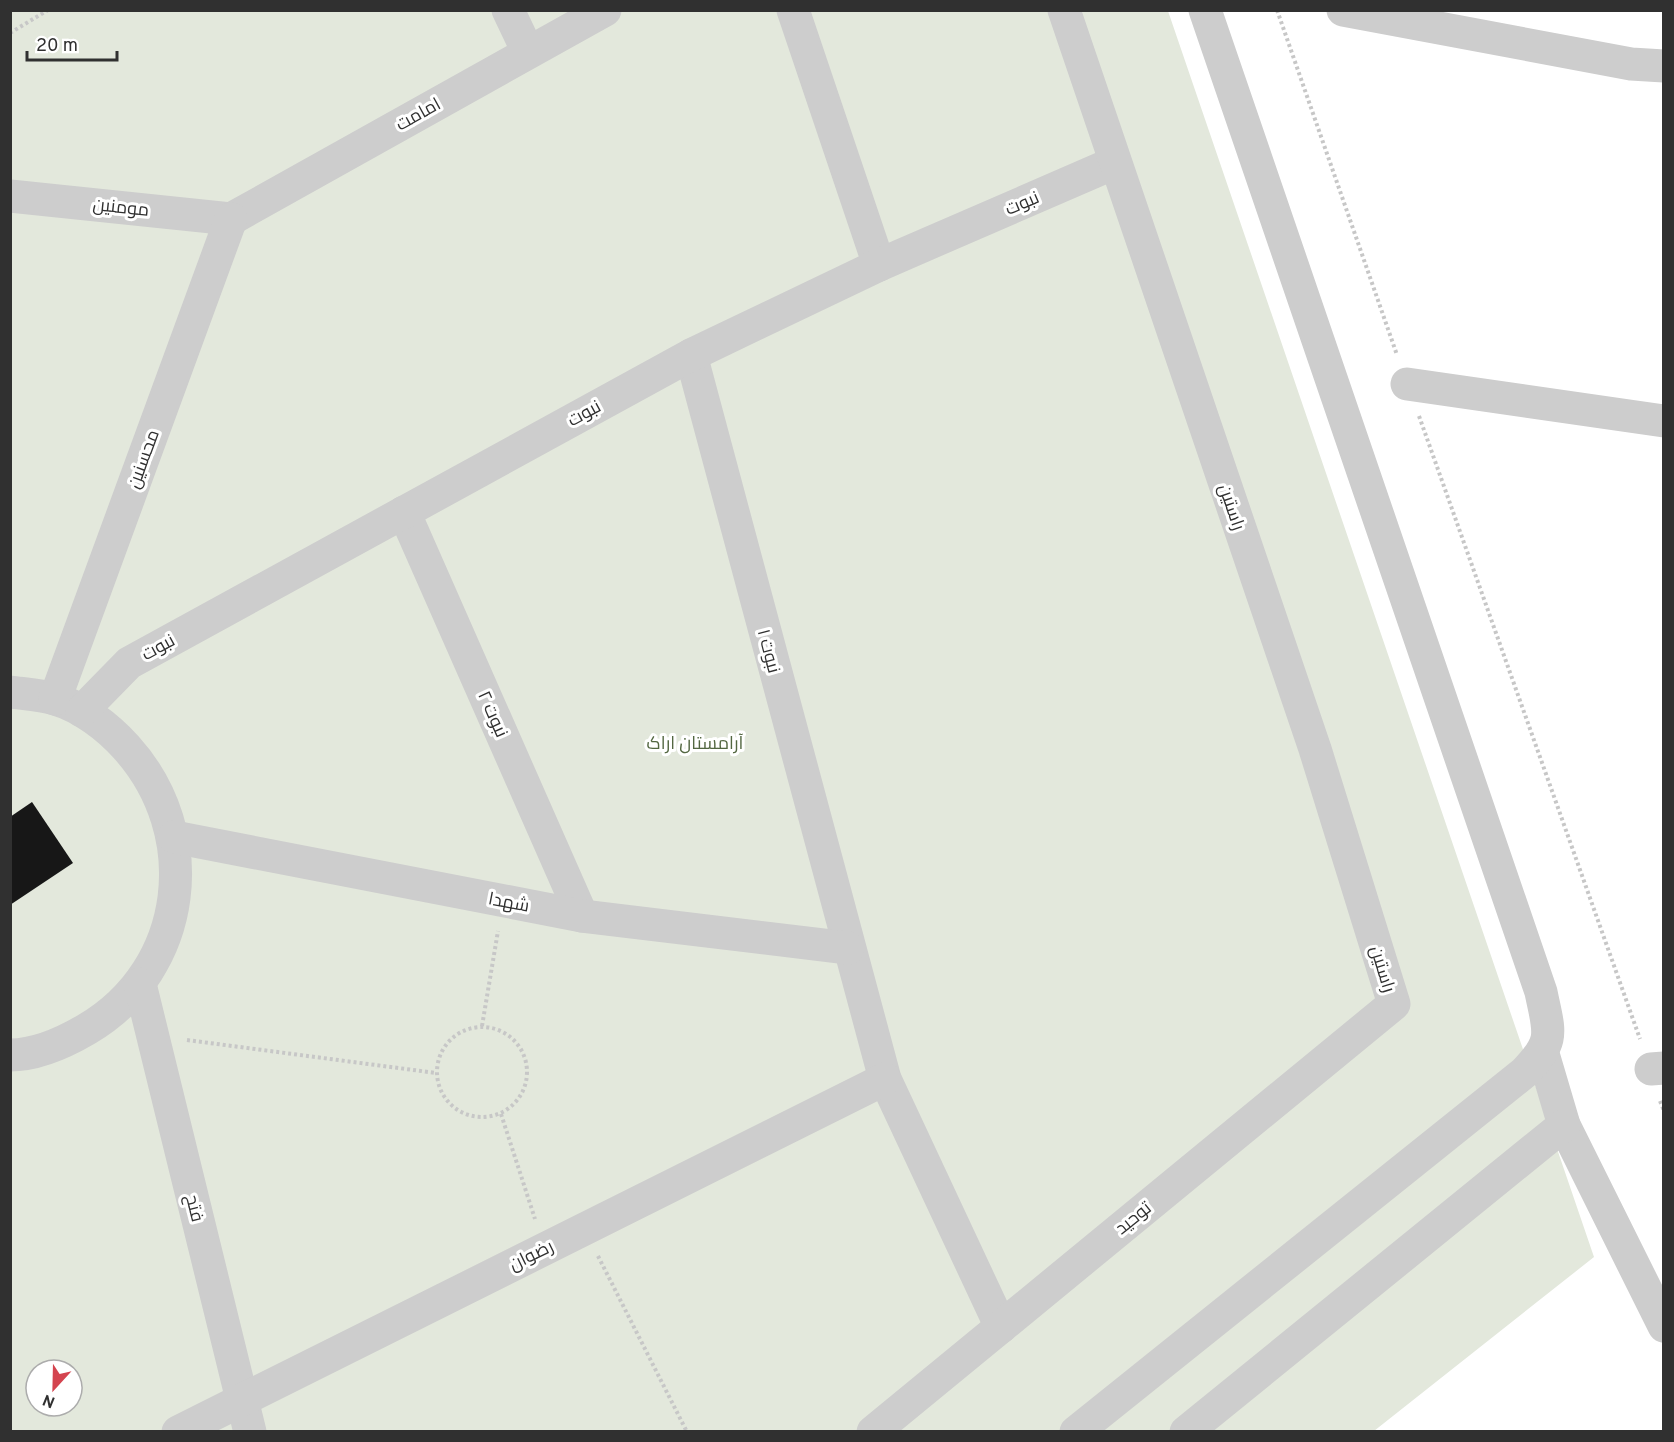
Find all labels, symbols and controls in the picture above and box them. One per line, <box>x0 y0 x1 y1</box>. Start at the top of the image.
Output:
scale bar <box>27 24 117 62</box>
text: 20 m <box>36 35 78 58</box>
street label: امامت <box>392 94 445 137</box>
street label: نبوت <box>1002 187 1043 222</box>
street label: مومنین <box>91 194 150 223</box>
street label: نبوت <box>564 396 605 433</box>
street label: محسنین <box>123 427 166 492</box>
street label: راستین <box>1212 481 1249 534</box>
street label: نبوت ۱ <box>751 627 784 676</box>
street label: نبوت <box>138 630 179 667</box>
street label: نبوت ۲ <box>471 688 512 741</box>
park label: آرامستان اراک <box>647 733 744 756</box>
street label: شهدا <box>486 888 531 919</box>
street label: راستین <box>1364 943 1400 996</box>
street label: فتح <box>179 1192 208 1225</box>
street label: توحید <box>1111 1197 1157 1241</box>
street label: رضوان <box>506 1236 558 1277</box>
north arrow <box>24 1358 84 1418</box>
text: N <box>40 1389 58 1411</box>

